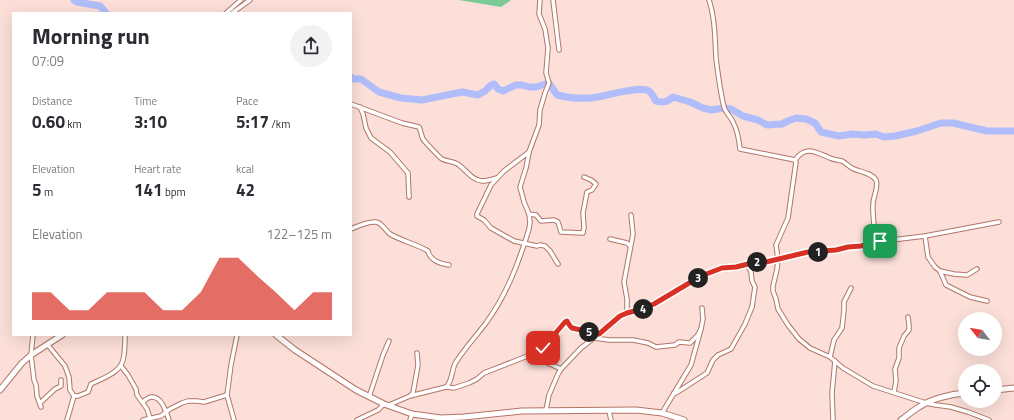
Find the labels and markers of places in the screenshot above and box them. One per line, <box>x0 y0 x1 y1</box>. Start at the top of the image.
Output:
pin <box>863 224 897 258</box>
pin: 1 <box>808 242 828 262</box>
pin: 2 <box>747 252 767 272</box>
pin: 3 <box>688 268 708 288</box>
pin: 4 <box>633 299 653 319</box>
pin: 5 <box>579 322 599 342</box>
pin <box>526 331 560 365</box>

